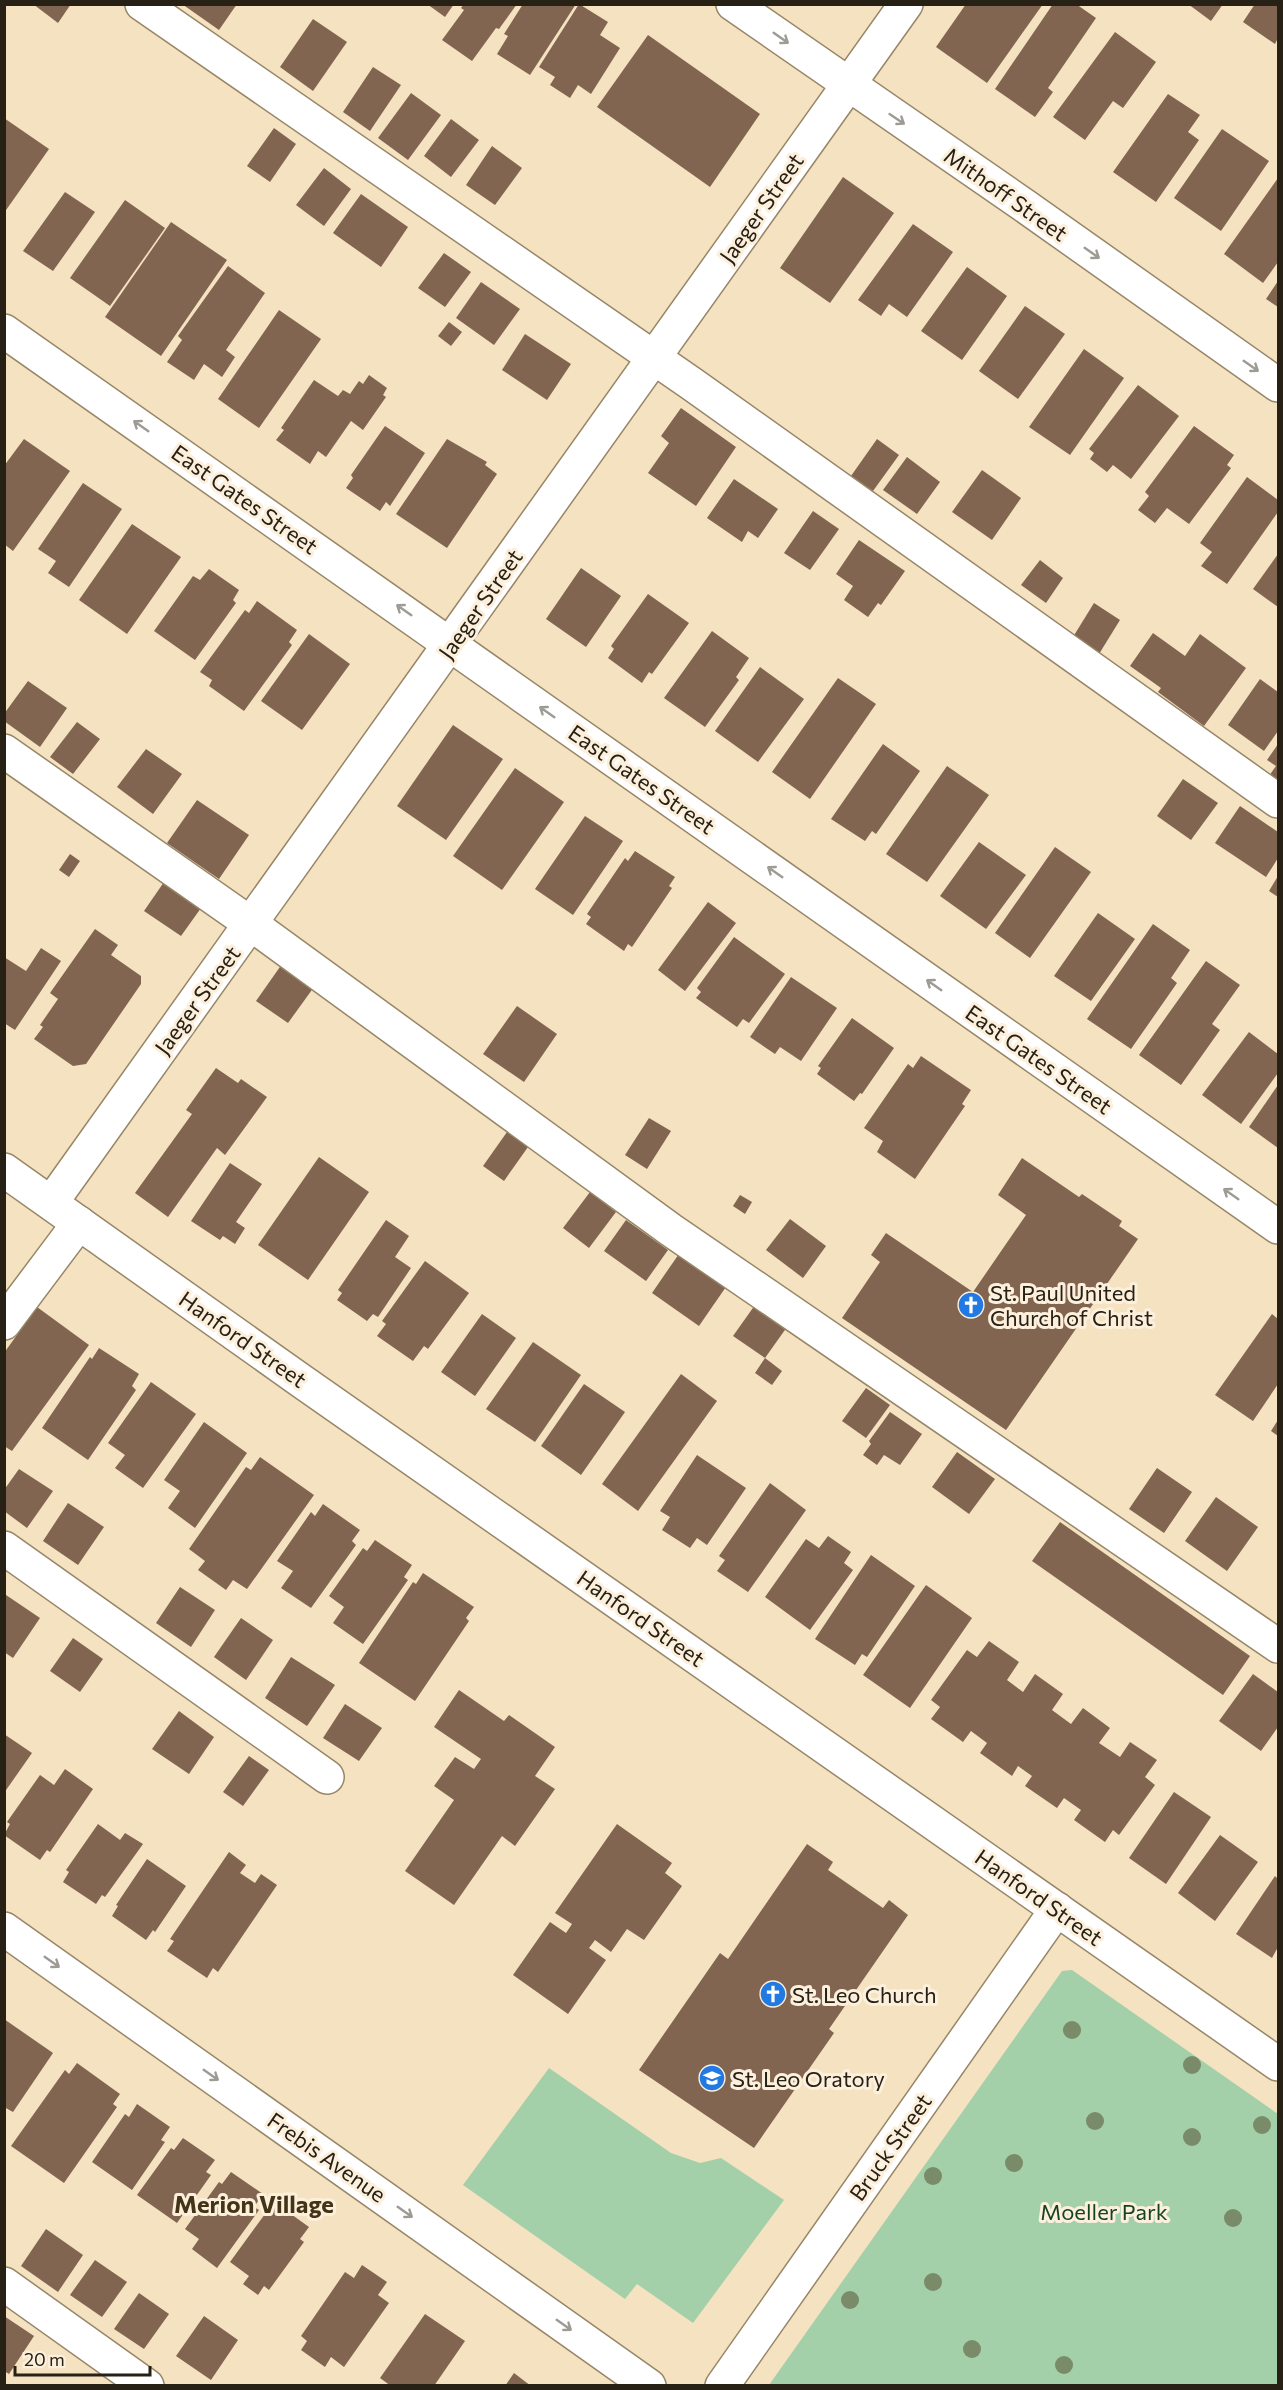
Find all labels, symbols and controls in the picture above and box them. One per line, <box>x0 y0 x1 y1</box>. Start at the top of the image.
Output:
one-way arrow <box>772 32 788 44</box>
one-way arrow <box>888 113 905 125</box>
street label: Mithoff Street <box>939 141 1073 247</box>
street label: Jaeger Street <box>713 148 809 268</box>
one-way arrow <box>1084 247 1100 260</box>
one-way arrow <box>1243 360 1259 372</box>
one-way arrow <box>133 420 150 432</box>
street label: East Gates Street <box>167 439 323 559</box>
street label: Jaeger Street <box>432 544 528 664</box>
one-way arrow <box>396 604 412 616</box>
one-way arrow <box>539 705 555 718</box>
street label: East Gates Street <box>564 719 720 839</box>
one-way arrow <box>767 866 783 878</box>
street label: Jaeger Street <box>148 940 246 1060</box>
one-way arrow <box>926 979 943 991</box>
street label: East Gates Street <box>961 999 1117 1119</box>
one-way arrow <box>1223 1188 1239 1200</box>
place label: St. Paul United Church of Christ <box>990 1279 1153 1331</box>
street label: Hanford Street <box>174 1285 312 1393</box>
church icon: St. Paul United Church of Christ <box>956 1290 986 1320</box>
street label: Hanford Street <box>572 1564 710 1672</box>
street label: Hanford Street <box>970 1843 1108 1951</box>
one-way arrow <box>44 1956 60 1969</box>
church icon: St. Leo Church <box>758 1979 788 2009</box>
place label: St. Leo Church <box>792 1981 937 2008</box>
school or university icon: St. Leo Oratory <box>697 2063 727 2093</box>
place label: St. Leo Oratory <box>732 2065 885 2092</box>
one-way arrow <box>203 2069 219 2081</box>
street label: Bruck Street <box>843 2088 937 2206</box>
street label: Frebis Avenue <box>263 2106 391 2208</box>
district label: Merion Village <box>174 2189 334 2218</box>
park label: Moeller Park <box>1040 2198 1168 2225</box>
one-way arrow <box>396 2206 412 2218</box>
one-way arrow <box>555 2319 571 2331</box>
scale bar <box>15 2339 150 2377</box>
text: 20 m <box>24 2348 65 2370</box>

